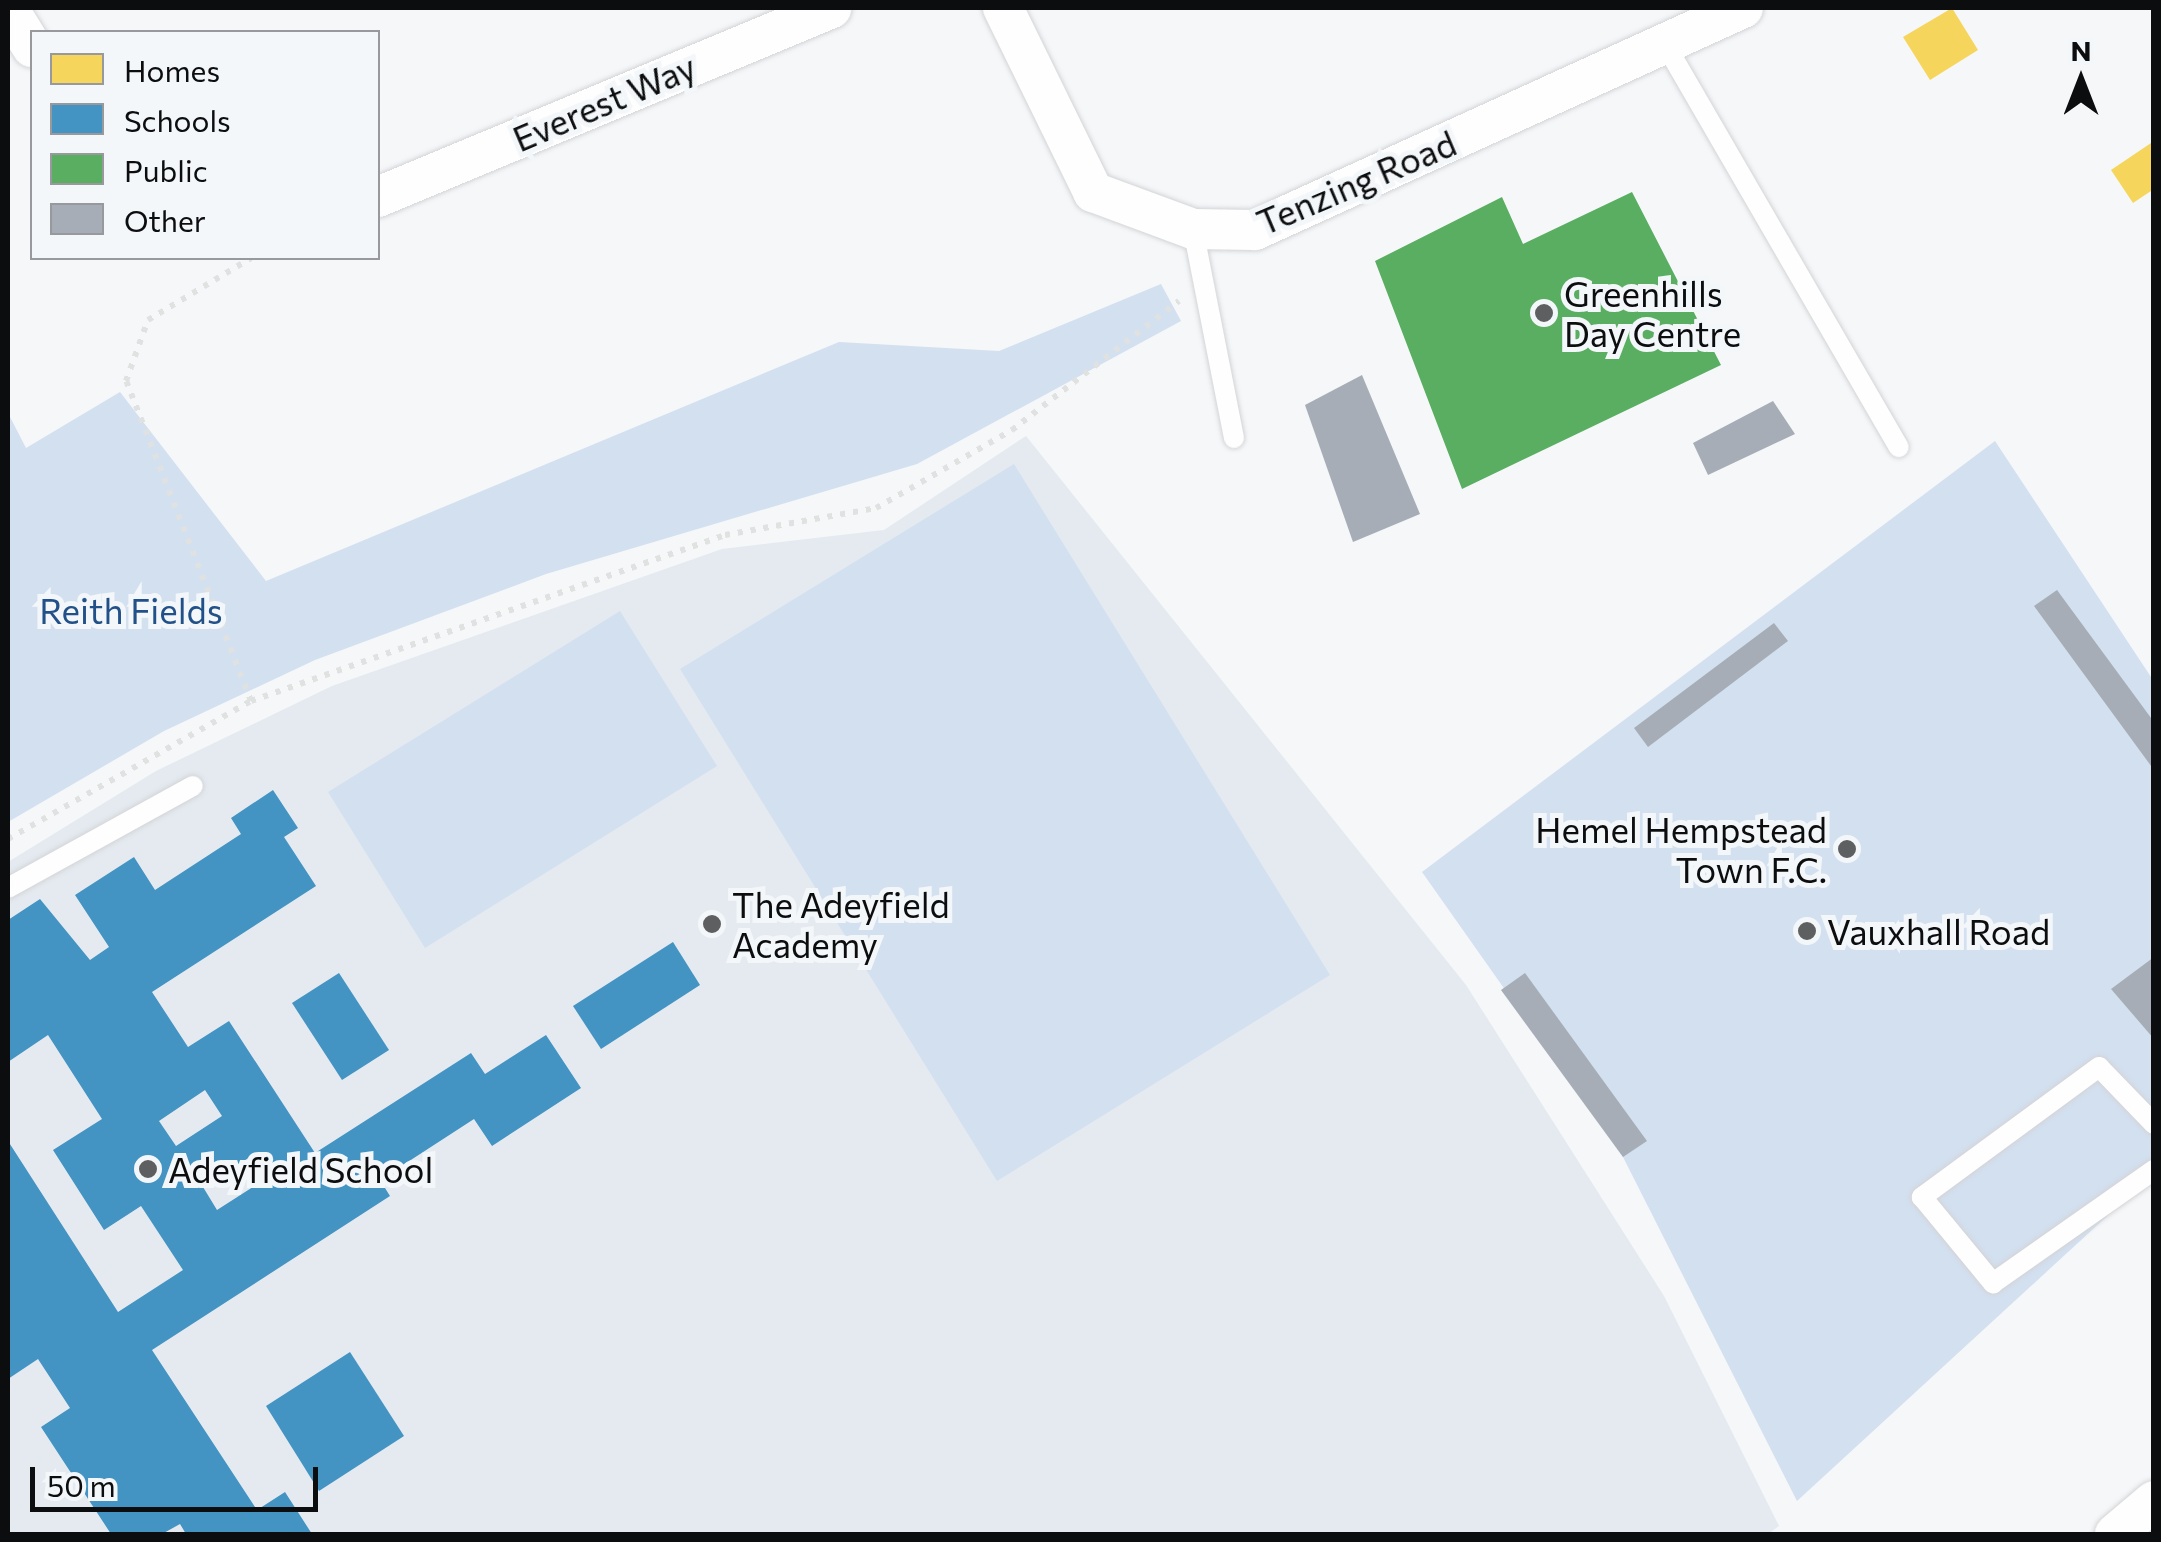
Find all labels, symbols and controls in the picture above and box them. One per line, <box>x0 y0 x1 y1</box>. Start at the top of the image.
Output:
legend <box>30 30 380 260</box>
north arrow <box>2031 30 2131 130</box>
text: N <box>2071 33 2092 67</box>
street label: Everest Way <box>506 45 702 159</box>
text: Homes <box>124 51 220 88</box>
text: Schools <box>124 101 231 138</box>
street label: Tenzing Road <box>1250 121 1462 243</box>
text: Public <box>124 151 208 188</box>
text: Other <box>124 201 206 238</box>
place label: Greenhills Day Centre <box>1564 272 1741 354</box>
marker: Greenhills Day Centre <box>1533 302 1555 324</box>
park label: Reith Fields <box>39 589 223 631</box>
place label: Hemel Hempstead Town F.C. <box>1535 808 1827 890</box>
marker: Hemel Hempstead Town F.C. <box>1836 838 1858 860</box>
place label: The Adeyfield Academy <box>732 883 950 965</box>
place label: Vauxhall Road <box>1827 910 2050 952</box>
marker: The Adeyfield Academy <box>701 913 723 935</box>
marker: Vauxhall Road <box>1796 920 1818 942</box>
place label: Adeyfield School <box>168 1148 433 1190</box>
marker: Adeyfield School <box>137 1158 159 1180</box>
scale bar <box>35 1447 322 1509</box>
text: 50 m <box>47 1466 116 1503</box>

